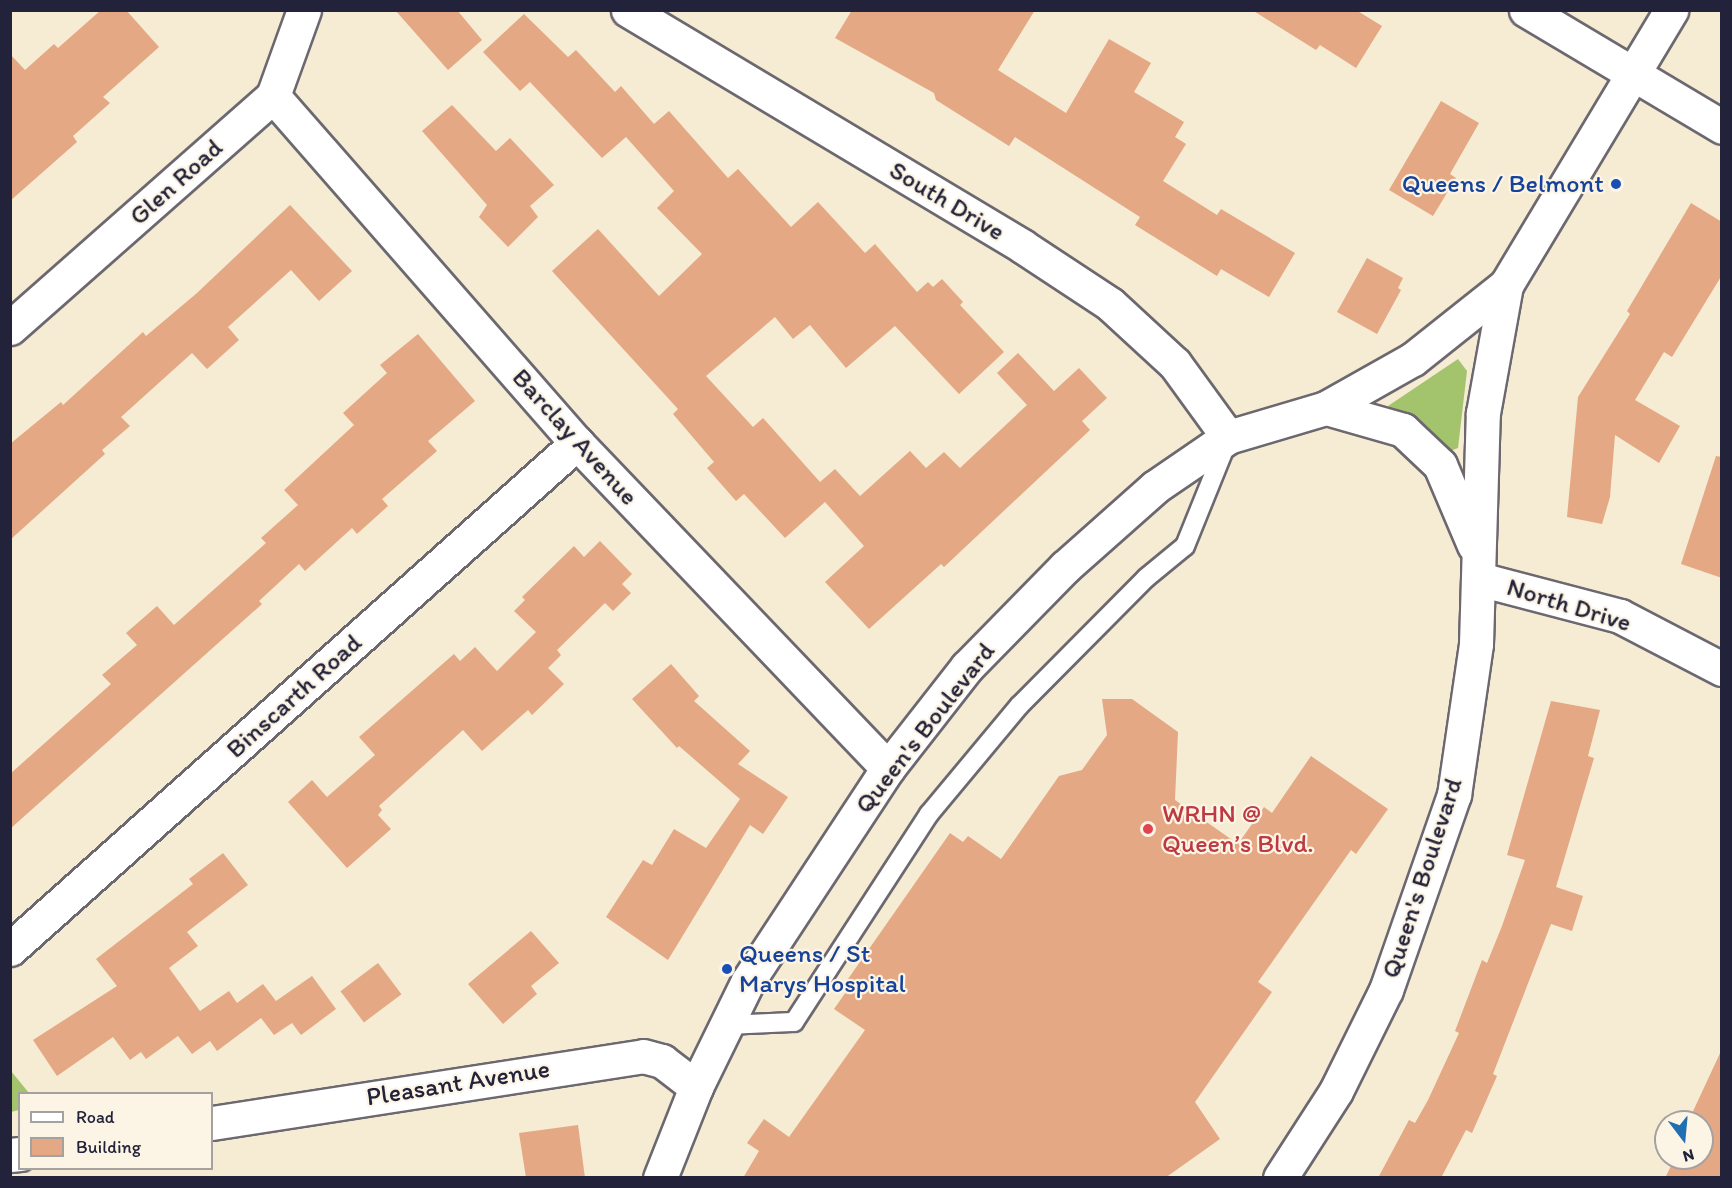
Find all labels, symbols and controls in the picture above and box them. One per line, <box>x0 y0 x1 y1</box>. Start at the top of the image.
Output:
street label: Glen Road <box>123 132 229 232</box>
street label: South Drive <box>883 154 1011 248</box>
place label: Queens / Belmont <box>1402 168 1604 200</box>
marker: Queens / Belmont <box>1609 177 1623 191</box>
street label: Barclay Avenue <box>506 363 644 511</box>
street label: North Drive <box>1503 571 1635 639</box>
street label: Binscarth Road <box>220 627 368 765</box>
street label: Queen's Boulevard <box>848 636 1002 820</box>
street label: Queen's Boulevard <box>1375 774 1469 982</box>
place label: WRHN @ Queen’s Blvd. <box>1162 798 1314 860</box>
marker: WRHN @ Queen’s Blvd. <box>1139 820 1157 838</box>
place label: Queens / St Marys Hospital <box>739 938 906 1000</box>
marker: Queens / St Marys Hospital <box>720 962 734 976</box>
street label: Pleasant Avenue <box>365 1053 551 1113</box>
legend <box>18 1092 213 1170</box>
text: Road <box>76 1106 115 1128</box>
north arrow <box>1654 1110 1714 1170</box>
text: Building <box>76 1136 141 1158</box>
text: N <box>1681 1145 1696 1166</box>

